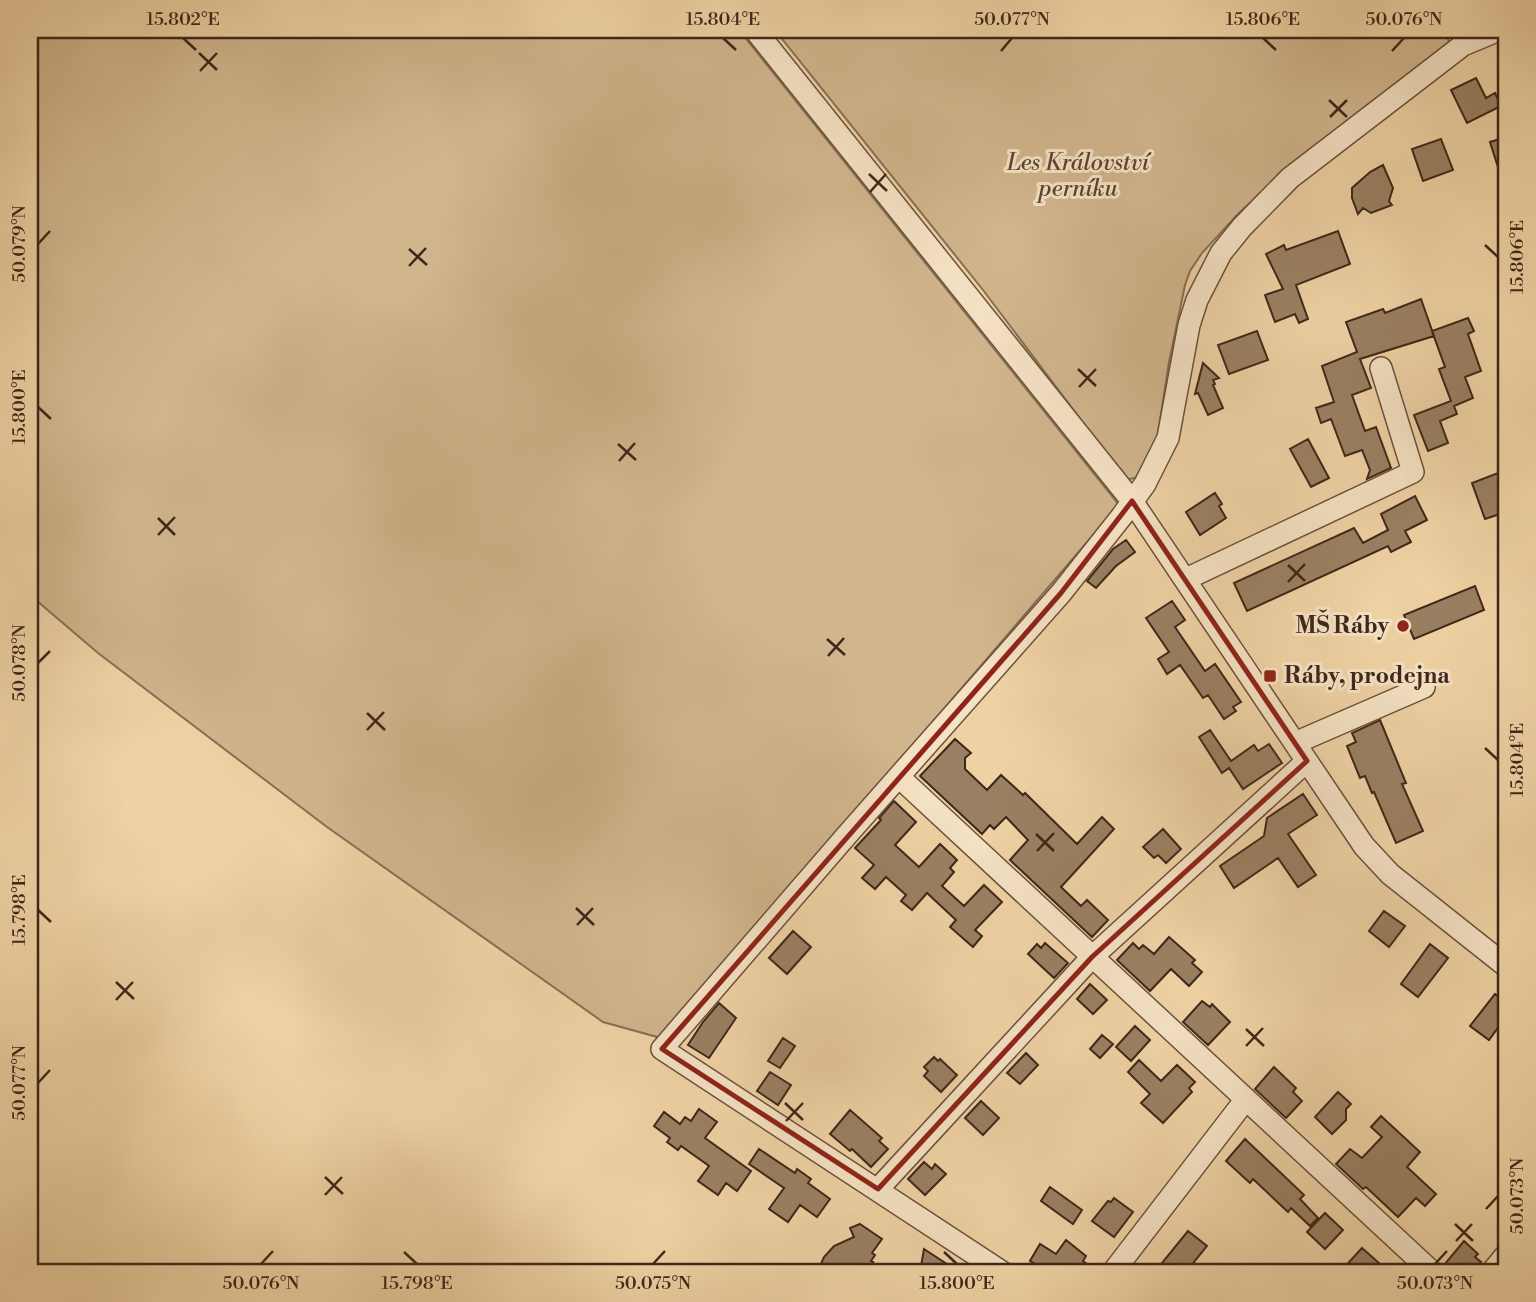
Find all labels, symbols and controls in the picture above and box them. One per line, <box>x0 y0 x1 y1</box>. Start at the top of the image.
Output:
text: 15.802°E <box>146 8 220 31</box>
text: 15.804°E <box>686 8 760 31</box>
text: 50.077°N <box>974 8 1050 31</box>
text: 15.806°E <box>1226 8 1300 31</box>
text: 50.076°N <box>1366 8 1443 31</box>
park label: Les Království perníku <box>1006 149 1152 203</box>
text: 50.079°N <box>8 205 31 283</box>
text: 15.806°E <box>1506 220 1529 294</box>
text: 15.800°E <box>8 369 31 445</box>
place label: MŠ Ráby <box>1295 609 1389 640</box>
marker: MŠ Ráby <box>1395 618 1411 634</box>
text: 50.078°N <box>8 624 31 702</box>
place label: Ráby, prodejna <box>1284 662 1450 690</box>
marker: Ráby, prodejna <box>1262 668 1278 684</box>
text: 15.804°E <box>1506 723 1529 797</box>
text: 15.798°E <box>8 874 31 946</box>
text: 50.077°N <box>8 1045 31 1121</box>
text: 50.073°N <box>1506 1157 1529 1234</box>
text: 50.076°N <box>223 1272 300 1295</box>
text: 15.798°E <box>381 1272 453 1295</box>
text: 50.075°N <box>615 1272 692 1295</box>
text: 15.800°E <box>919 1272 995 1295</box>
text: 50.073°N <box>1397 1272 1474 1295</box>

